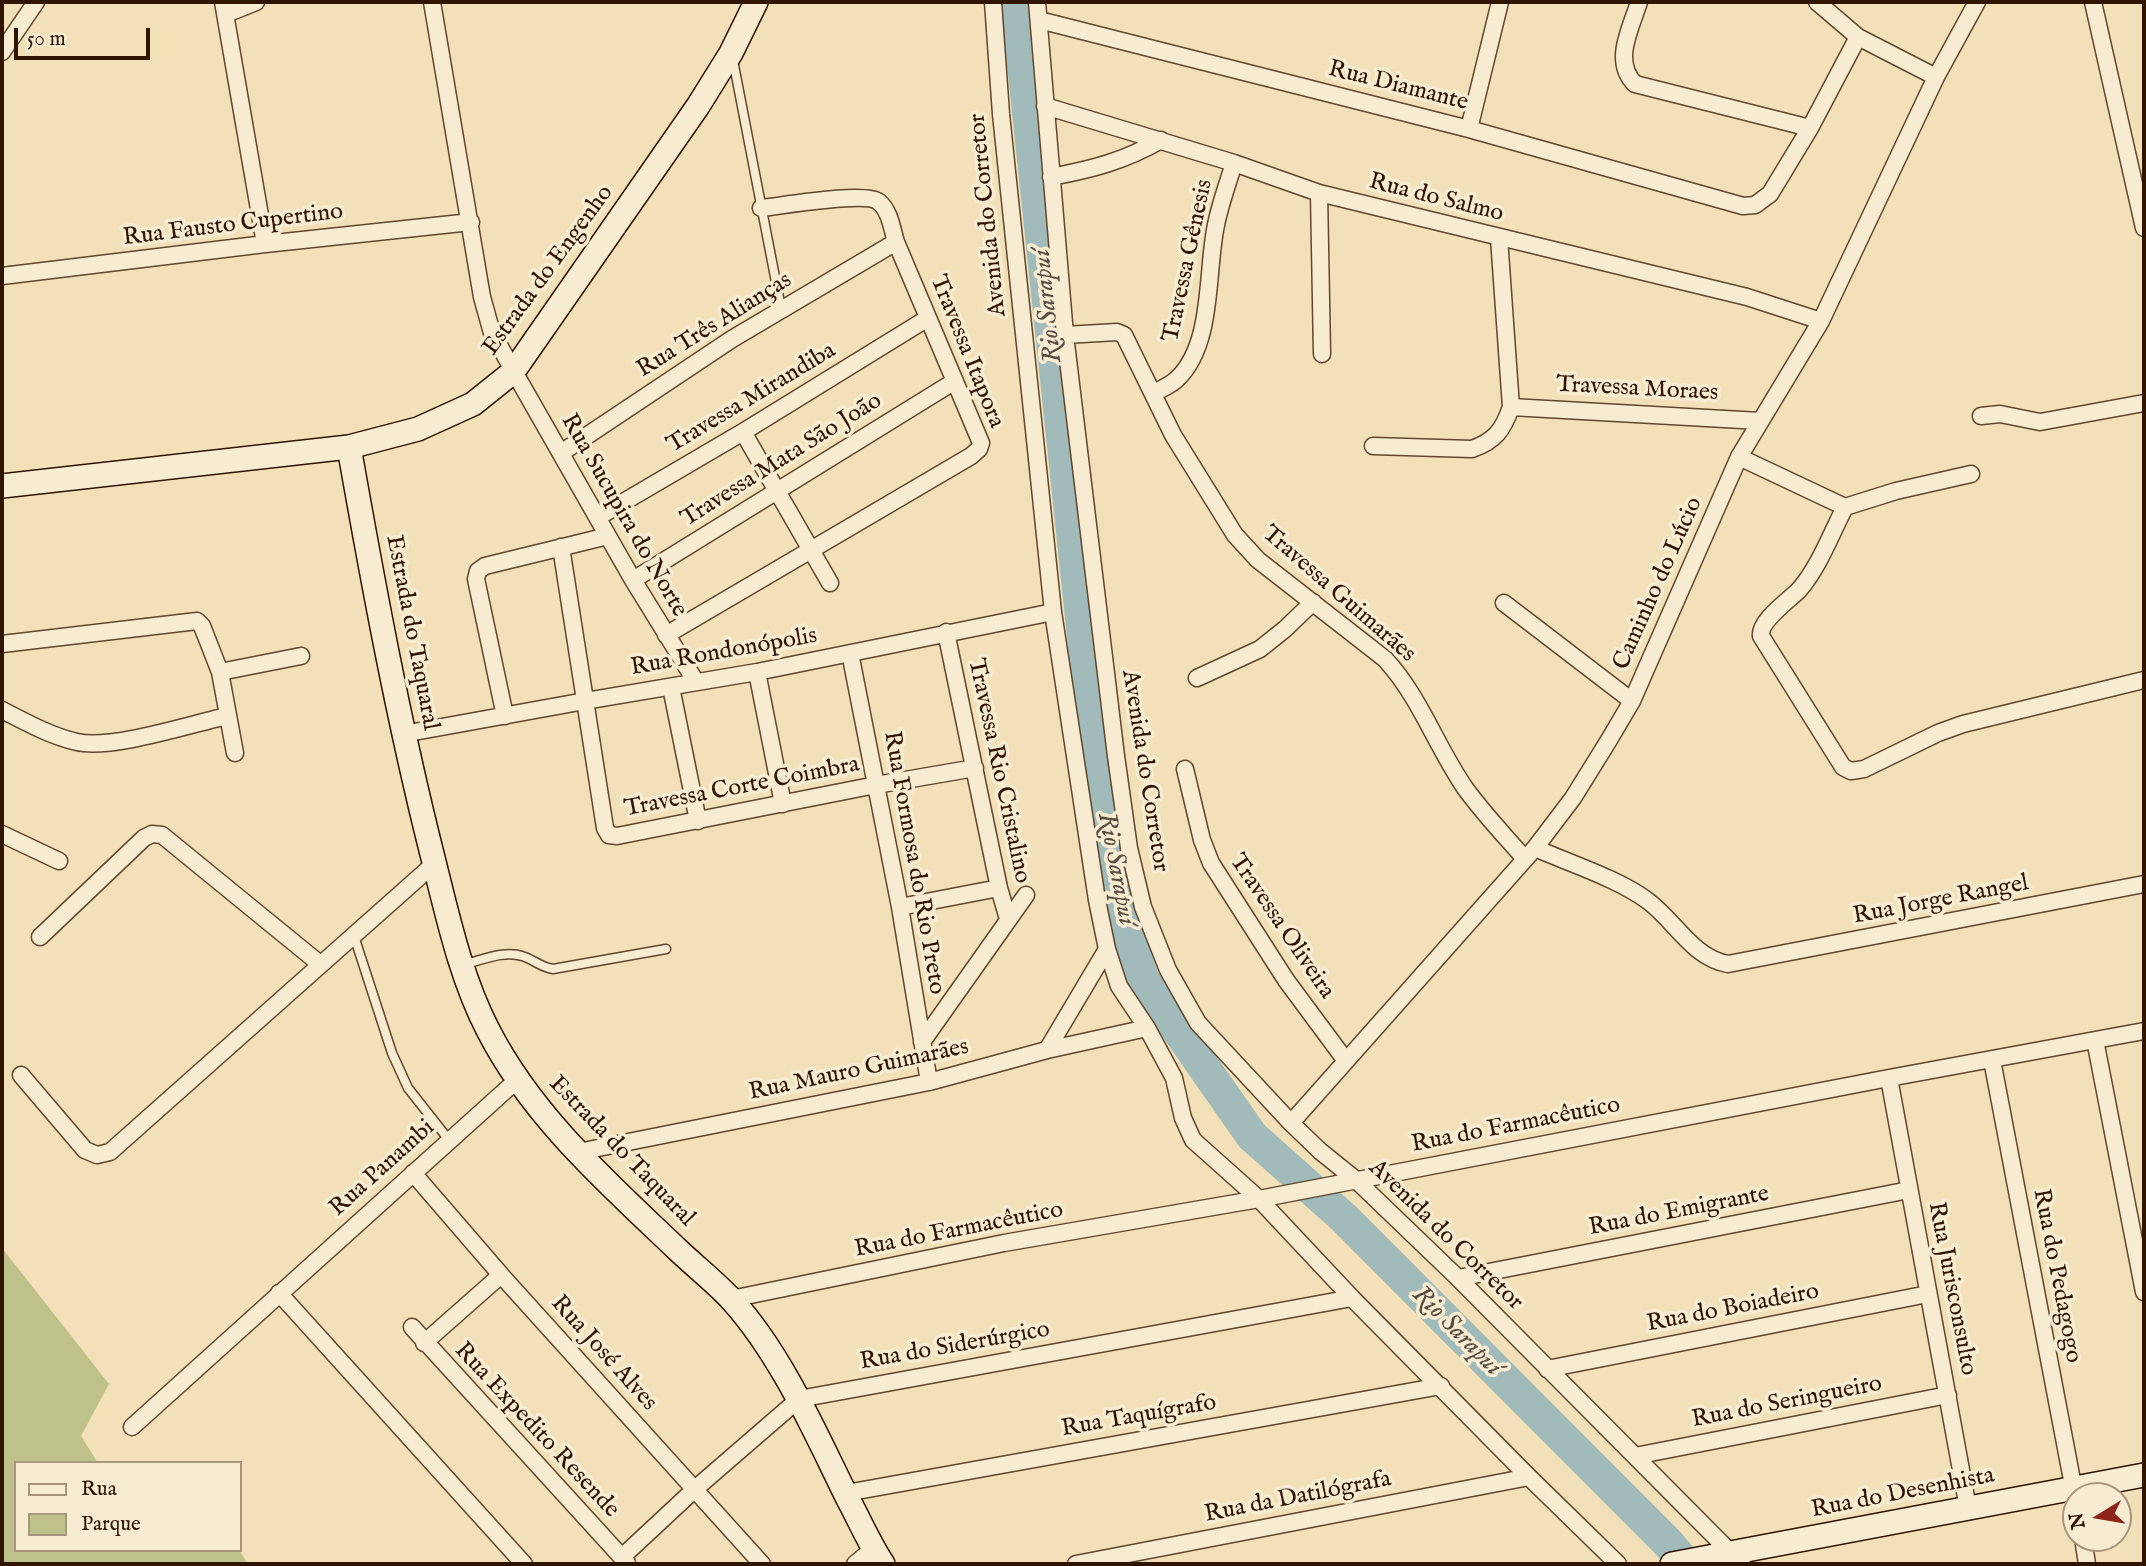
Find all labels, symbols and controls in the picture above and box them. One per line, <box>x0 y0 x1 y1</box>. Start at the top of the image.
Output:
scale bar <box>18 14 154 58</box>
text: 50 m <box>27 26 66 53</box>
street label: Rua Diamante <box>1325 56 1471 118</box>
street label: Avenida do Corretor <box>964 112 1014 318</box>
street label: Rua do Salmo <box>1366 168 1506 230</box>
street label: Travessa Gênesis <box>1158 177 1220 345</box>
street label: Estrada do Engenho <box>477 180 621 362</box>
street label: Rua Fausto Cupertino <box>121 198 345 254</box>
water label: Rio Sarapuí <box>1028 248 1070 364</box>
street label: Rua Três Alianças <box>632 267 798 385</box>
street label: Travessa Itapora <box>922 271 1010 433</box>
street label: Travessa Mirandiba <box>662 337 842 461</box>
street label: Travessa Moraes <box>1555 371 1719 409</box>
street label: Travessa Mata São João <box>676 387 888 535</box>
street label: Rua Sucupira do Norte <box>553 409 693 623</box>
street label: Caminho do Lúcio <box>1608 493 1710 675</box>
street label: Travessa Guimarães <box>1255 520 1421 670</box>
street label: Estrada do Taquaral <box>378 533 444 733</box>
street label: Rua Rondonópolis <box>629 622 819 684</box>
street label: Travessa Rio Cristalino <box>960 656 1036 886</box>
street label: Avenida do Corretor <box>1114 668 1174 874</box>
street label: Rua Formosa do Rio Preto <box>876 729 950 997</box>
street label: Travessa Corte Coimbra <box>622 751 862 825</box>
water label: Rio Sarapuí <box>1089 810 1141 928</box>
street label: Travessa Oliveira <box>1222 849 1340 1005</box>
street label: Rua Jorge Rangel <box>1851 870 2031 932</box>
street label: Rua Mauro Guimarães <box>746 1034 972 1108</box>
street label: Estrada do Taquaral <box>542 1071 700 1233</box>
street label: Rua do Farmacêutico <box>1409 1092 1623 1160</box>
street label: Rua Panambi <box>325 1114 441 1224</box>
street label: Avenida do Corretor <box>1362 1155 1528 1317</box>
street label: Rua do Emigrante <box>1586 1180 1772 1244</box>
street label: Rua do Pedagogo <box>2025 1187 2087 1365</box>
street label: Rua do Farmacêutico <box>852 1197 1066 1265</box>
street label: Rua Jurisconsulto <box>1920 1200 1982 1378</box>
street label: Rua do Boiadeiro <box>1645 1278 1821 1340</box>
water label: Rio Sarapuí <box>1405 1281 1507 1383</box>
street label: Rua José Alves <box>544 1290 662 1418</box>
street label: Rua do Siderúrgico <box>858 1316 1052 1378</box>
street label: Rua Expedito Resende <box>447 1337 625 1525</box>
street label: Rua do Seringueiro <box>1689 1370 1885 1436</box>
street label: Rua Taquígrafo <box>1059 1389 1219 1445</box>
legend <box>14 1461 242 1552</box>
street label: Rua do Desenhista <box>1809 1462 1997 1526</box>
street label: Rua da Datilógrafa <box>1202 1466 1394 1530</box>
text: Rua <box>81 1476 117 1503</box>
north arrow <box>2062 1482 2132 1552</box>
text: N <box>2065 1510 2092 1531</box>
text: Parque <box>81 1511 141 1538</box>

